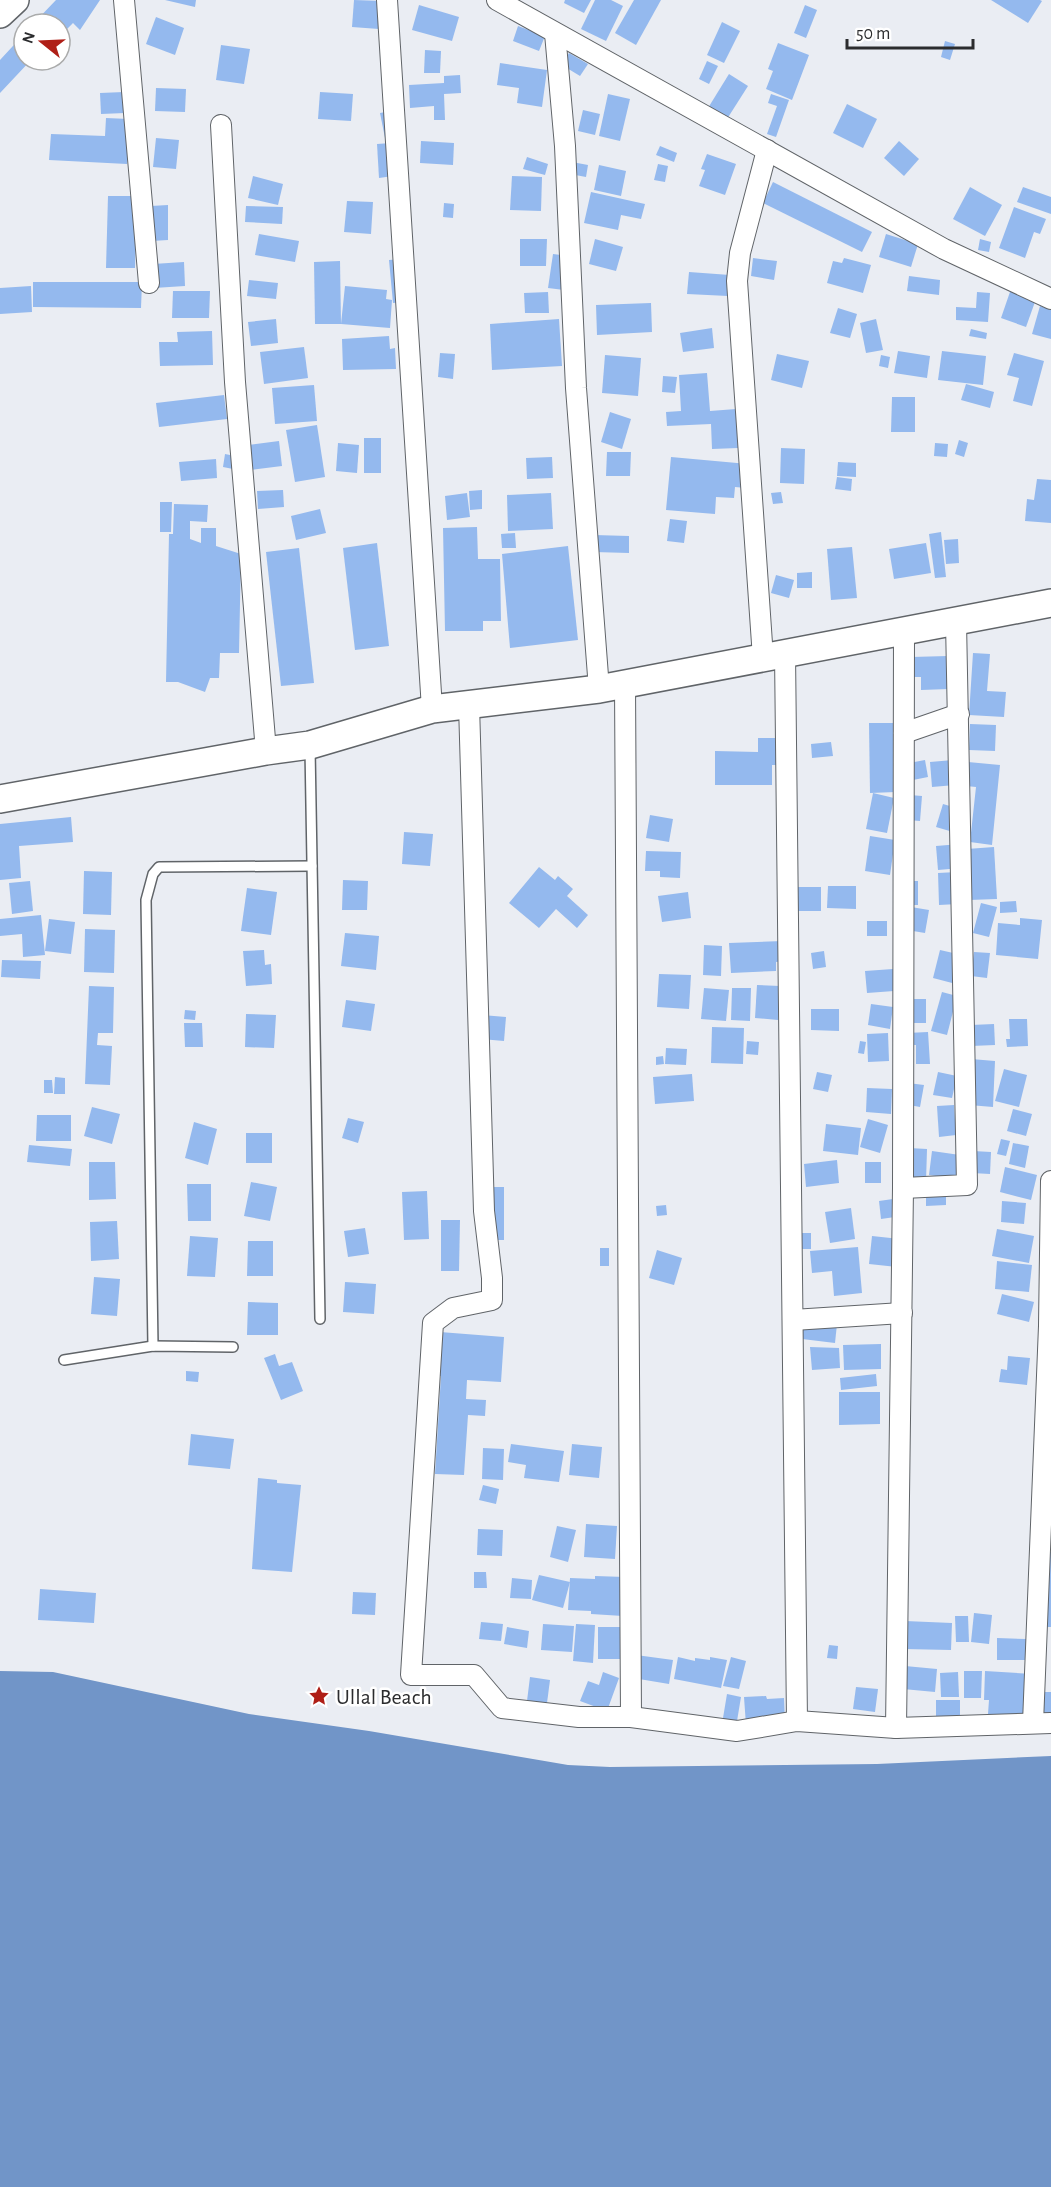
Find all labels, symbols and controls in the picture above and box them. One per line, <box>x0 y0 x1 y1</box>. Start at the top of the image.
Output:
north arrow <box>12 12 72 72</box>
scale bar <box>847 12 973 50</box>
text: 50 m <box>856 25 890 43</box>
text: N <box>19 30 38 45</box>
place icon: Ullal Beach <box>307 1684 331 1708</box>
place label: Ullal Beach <box>336 1686 432 1708</box>

